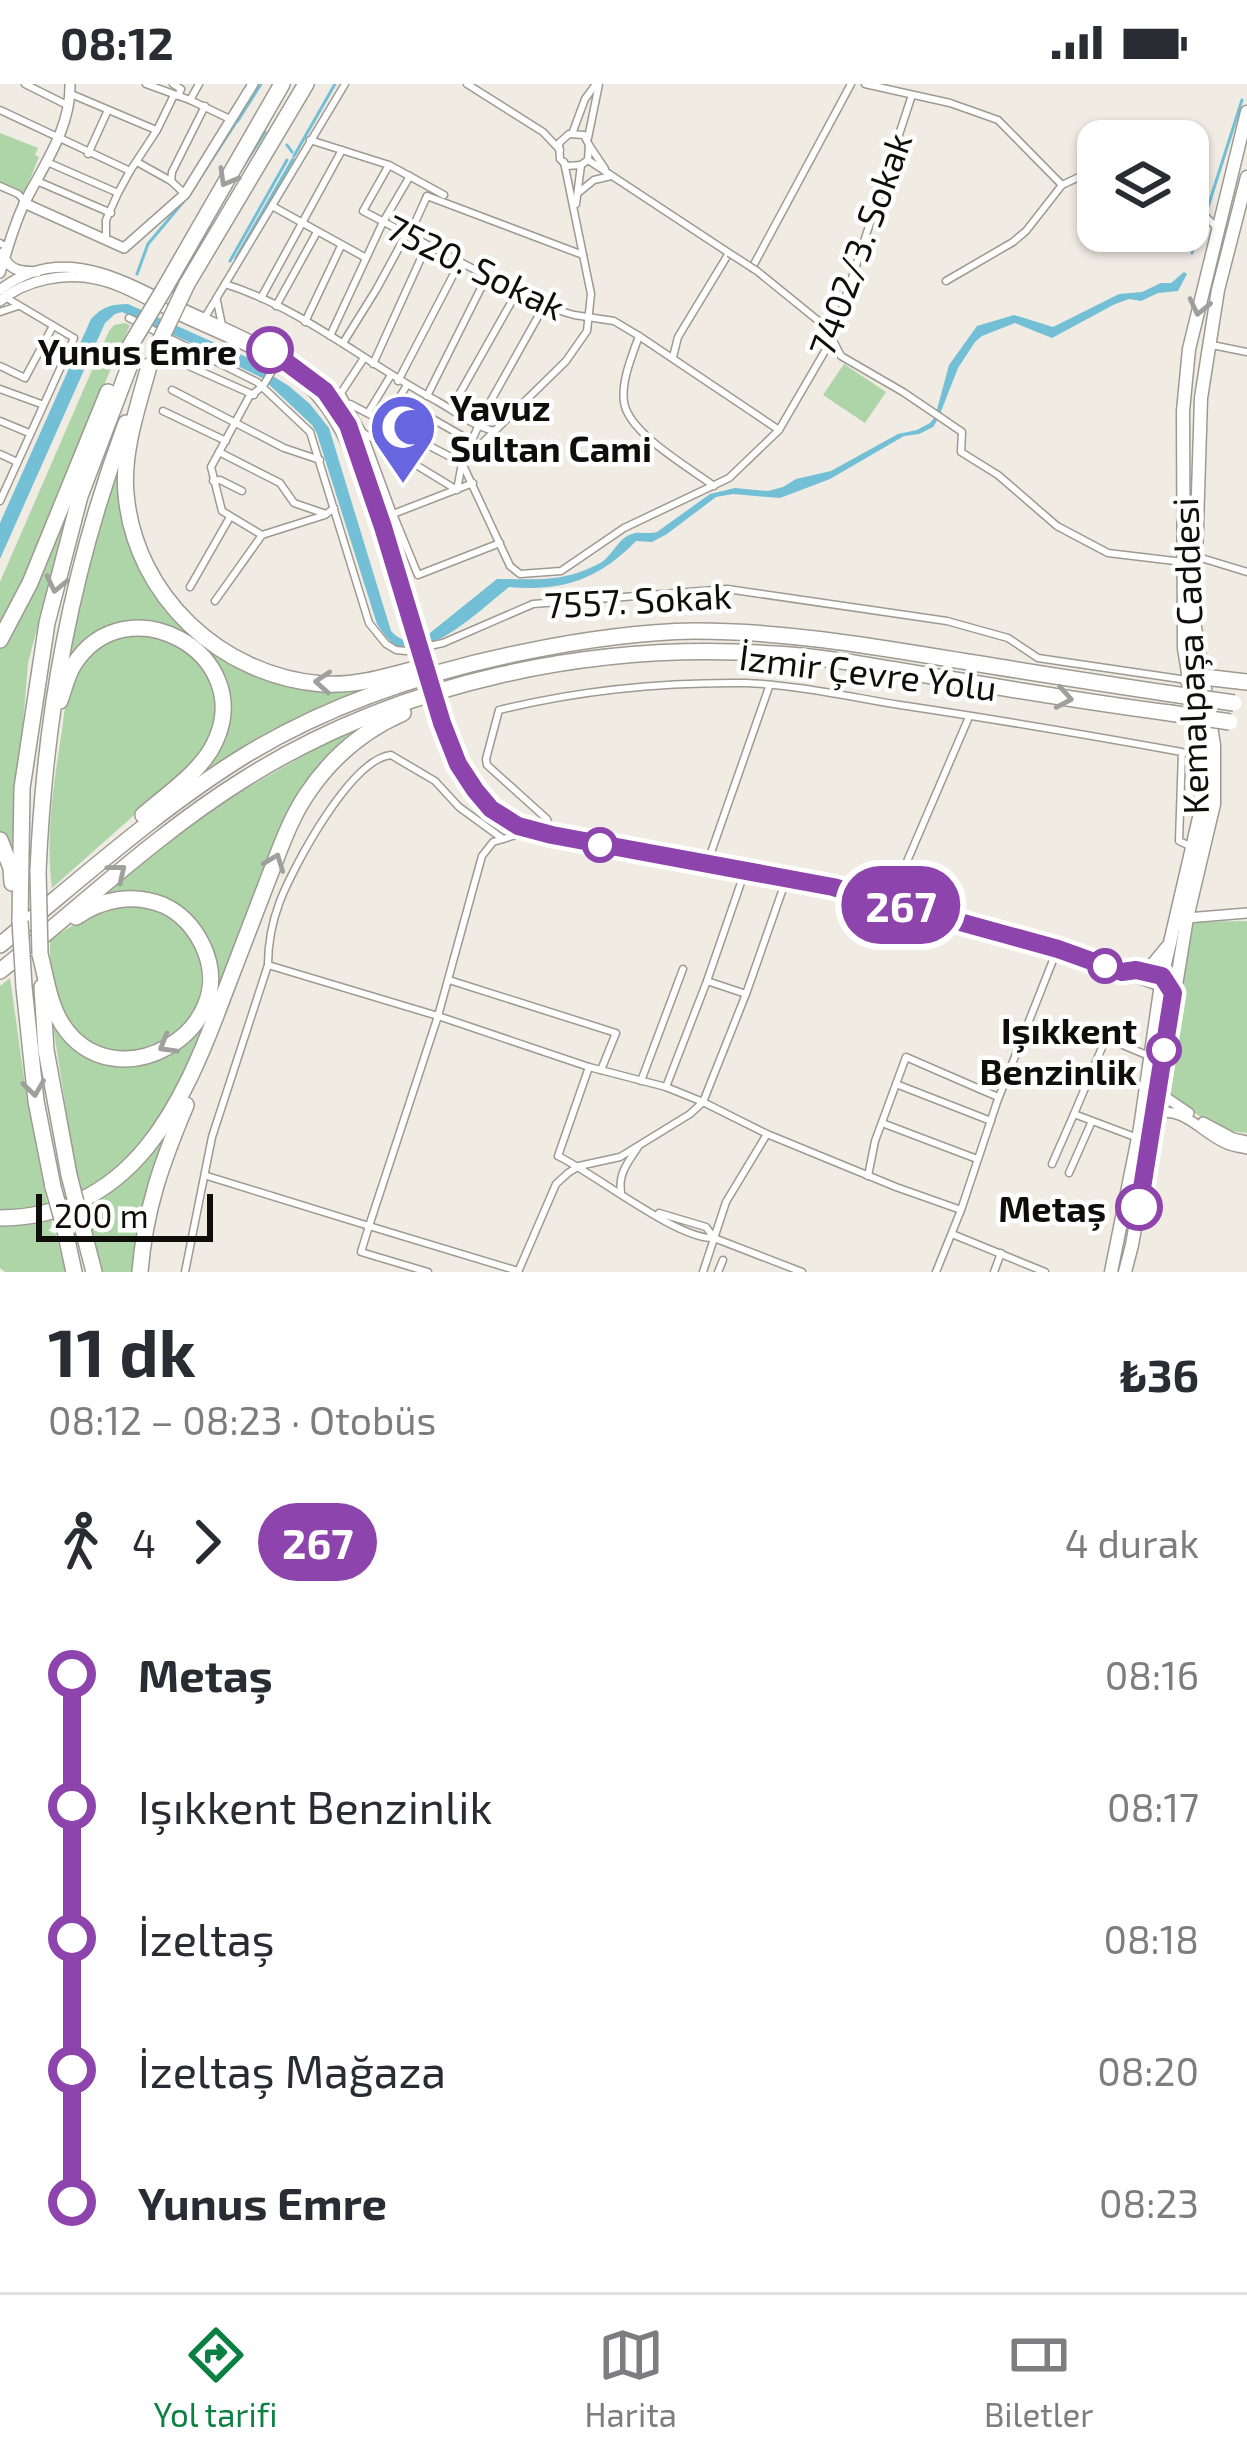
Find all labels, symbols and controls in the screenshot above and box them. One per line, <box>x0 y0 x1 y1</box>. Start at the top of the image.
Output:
text: 08:12 <box>60 15 174 69</box>
map controls <box>1077 120 1209 252</box>
button: layers <box>1077 120 1209 252</box>
street label: 7402/3. Sokak <box>799 126 919 362</box>
one-way arrow <box>219 165 242 187</box>
street label: 7520. Sokak <box>380 204 572 328</box>
one-way arrow <box>1187 296 1212 316</box>
marker: Yunus Emre <box>248 328 292 372</box>
place label: Yunus Emre <box>38 329 237 372</box>
place label: Yavuz Sultan Cami <box>450 385 652 469</box>
mosque icon: Yavuz Sultan Cami <box>368 392 438 486</box>
street label: Kemalpaşa Caddesi <box>1162 497 1218 815</box>
one-way arrow <box>45 573 70 594</box>
street label: 7557. Sokak <box>543 573 733 625</box>
street label: İzmir Çevre Yolu <box>737 634 999 710</box>
one-way arrow <box>313 670 332 695</box>
one-way arrow <box>1054 685 1074 710</box>
unlabelled marker <box>584 829 616 861</box>
one-way arrow <box>260 853 285 874</box>
one-way arrow <box>104 865 126 887</box>
line badge: 267 <box>832 866 970 944</box>
text: 267 <box>865 880 937 930</box>
unlabelled marker <box>1089 950 1121 982</box>
place label: Işıkkent Benzinlik <box>980 1008 1137 1092</box>
one-way arrow <box>158 1031 180 1054</box>
marker: Işıkkent Benzinlik <box>1148 1034 1180 1066</box>
one-way arrow <box>20 1078 46 1097</box>
marker: Metaş <box>1117 1185 1161 1229</box>
place label: Metaş <box>998 1186 1106 1231</box>
scale bar <box>36 1188 213 1241</box>
text: 200 m <box>54 1195 149 1235</box>
text: 11 dk <box>48 1311 196 1390</box>
text: ₺36 <box>1120 1347 1199 1401</box>
text: 08:12 – 08:23 · Otobüs <box>48 1396 436 1443</box>
icon: walk <box>48 1509 114 1575</box>
icon: forward <box>174 1509 240 1575</box>
text: 267 <box>282 1517 353 1567</box>
text: 4 <box>132 1519 156 1566</box>
text: 4 durak <box>1065 1519 1199 1566</box>
text: Metaş <box>138 1647 273 1701</box>
text: 08:16 <box>1105 1651 1199 1698</box>
text: Işıkkent Benzinlik <box>138 1779 492 1833</box>
text: 08:17 <box>1107 1783 1199 1830</box>
text: İzeltaş <box>138 1911 275 1965</box>
text: 08:18 <box>1103 1915 1199 1962</box>
text: İzeltaş Mağaza <box>138 2043 446 2097</box>
text: 08:20 <box>1097 2047 1199 2094</box>
text: Yunus Emre <box>138 2175 387 2229</box>
text: 08:23 <box>1099 2179 1199 2226</box>
tab: Yol tarifi <box>154 2322 278 2434</box>
tab: Harita <box>585 2322 677 2434</box>
tab: Biletler <box>984 2322 1093 2434</box>

